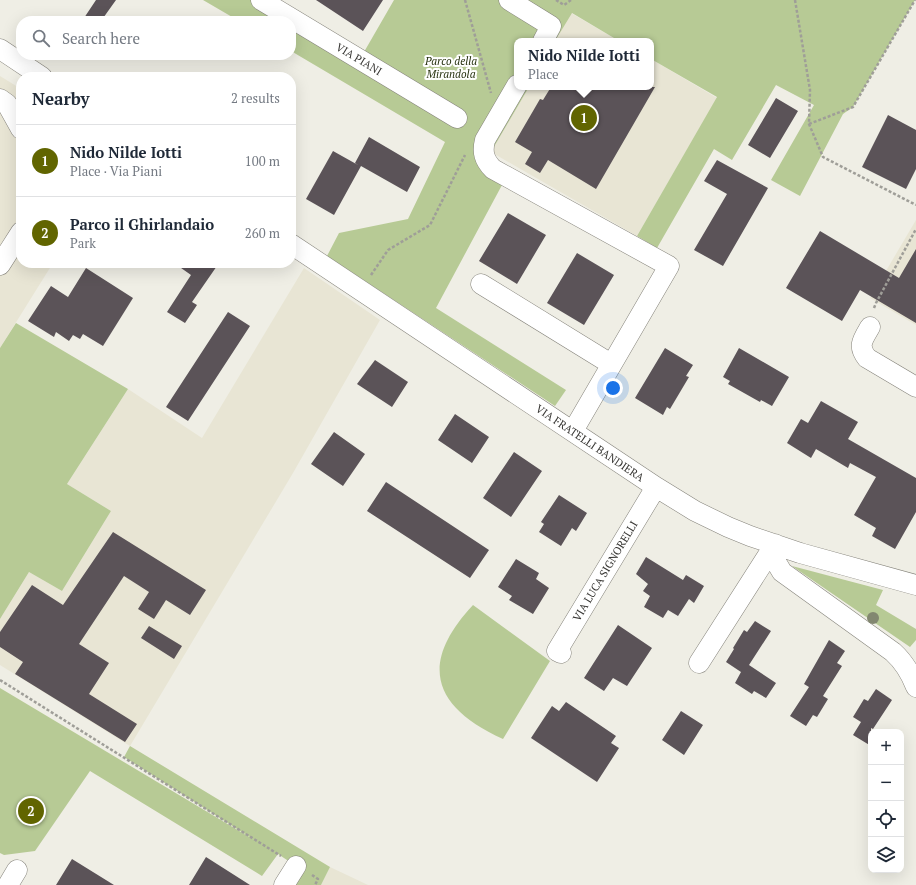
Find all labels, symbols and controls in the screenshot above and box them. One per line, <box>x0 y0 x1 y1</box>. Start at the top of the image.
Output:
search box <box>16 16 296 60</box>
icon: search <box>30 27 52 49</box>
text: Search here <box>62 28 140 48</box>
popup <box>514 38 654 90</box>
street label: VIA PIANI <box>333 40 385 78</box>
text: Nido Nilde Iotti <box>528 45 640 65</box>
park label: Parco della Mirandola <box>424 54 477 81</box>
text: Place <box>528 65 559 83</box>
text: Nearby <box>32 87 90 110</box>
text: 2 results <box>231 89 280 107</box>
pin: 1 <box>571 103 597 133</box>
text: Nido Nilde Iotti <box>70 142 182 162</box>
text: 1 <box>41 152 49 170</box>
text: 100 m <box>245 152 280 170</box>
text: Place · Via Piani <box>70 162 162 180</box>
text: Parco il Ghirlandaio <box>70 214 214 234</box>
text: 2 <box>41 224 49 242</box>
text: 260 m <box>245 224 280 242</box>
text: Park <box>70 234 96 252</box>
your location <box>603 378 623 398</box>
street label: VIA FRATELLI BANDIERA <box>533 401 647 485</box>
street label: VIA LUCA SIGNORELLI <box>570 518 641 624</box>
map controls <box>868 729 904 873</box>
button: + <box>868 729 904 765</box>
button: − <box>868 765 904 801</box>
pin: 2 <box>18 796 44 826</box>
button: locate <box>868 801 904 837</box>
button: layers <box>868 837 904 873</box>

